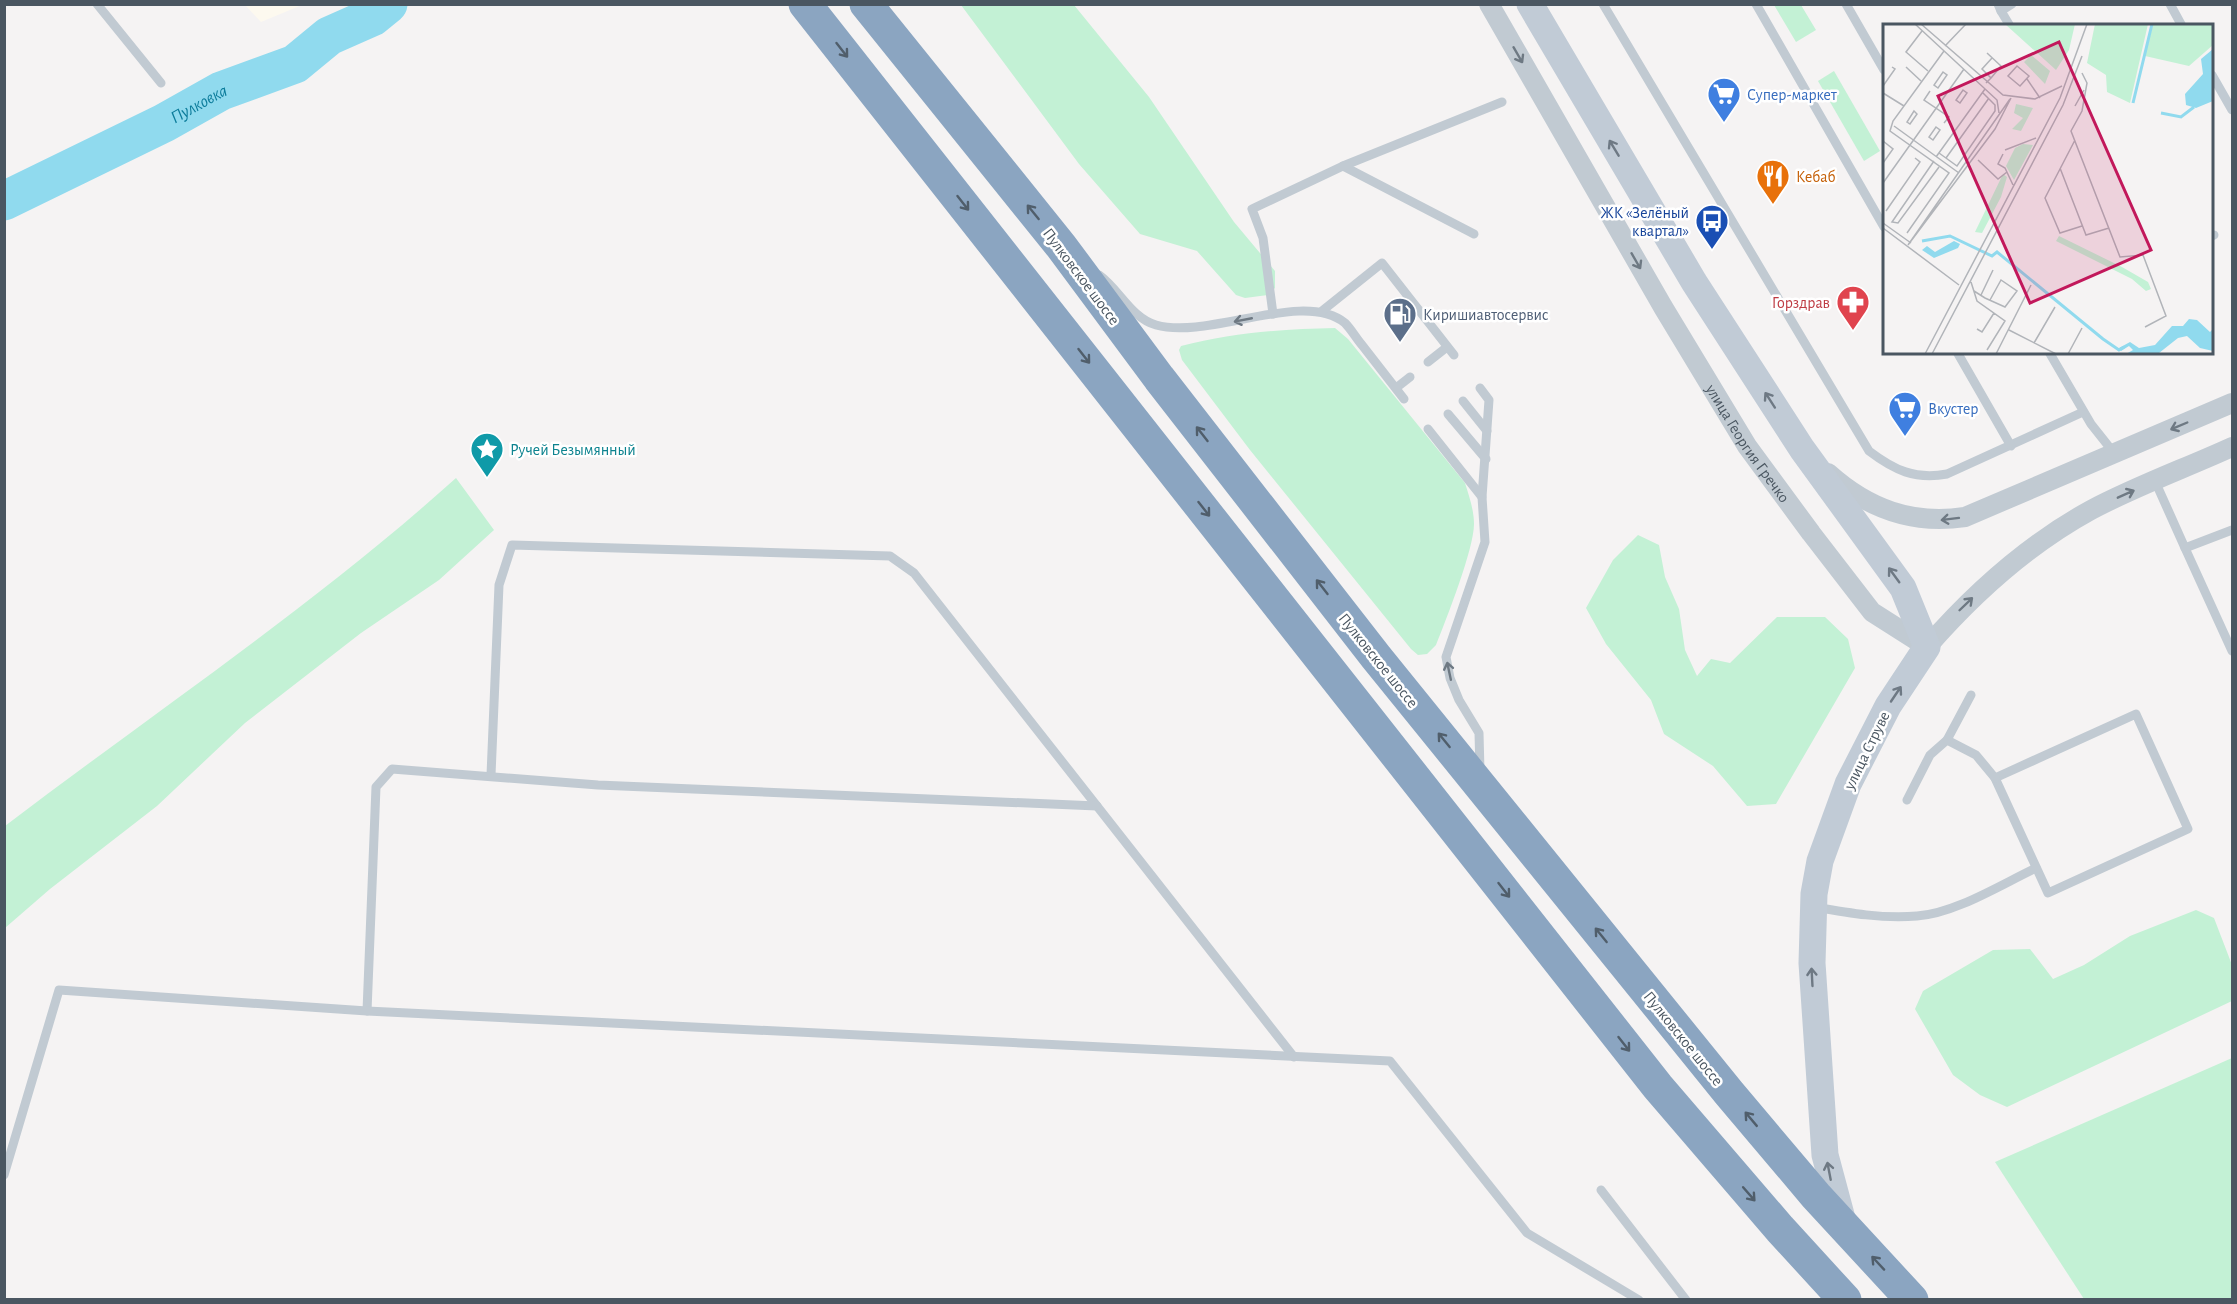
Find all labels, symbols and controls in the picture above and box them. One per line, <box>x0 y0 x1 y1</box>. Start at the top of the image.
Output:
inset map <box>1883 24 2213 354</box>
one-way arrow <box>835 42 848 58</box>
one-way arrow <box>1513 46 1525 63</box>
supermarket icon: Супер-маркет <box>1706 76 1742 123</box>
water label: Пулковка <box>168 82 230 127</box>
place label: Супер-маркет <box>1747 87 1837 104</box>
one-way arrow <box>1608 140 1620 157</box>
restaurant icon: Кебаб <box>1755 158 1791 205</box>
place label: Кебаб <box>1796 169 1835 185</box>
one-way arrow <box>956 195 969 211</box>
bus stop icon: ЖК «Зелёный квартал» <box>1694 203 1730 250</box>
one-way arrow <box>1026 204 1039 220</box>
place label: ЖК «Зелёный квартал» <box>1601 205 1689 239</box>
street label: Пулковское шоссе <box>1039 225 1123 329</box>
one-way arrow <box>1630 252 1642 269</box>
pharmacy icon: Горздрав <box>1835 284 1871 331</box>
place label: Горздрав <box>1772 295 1830 311</box>
fuel station icon: Киришиавтосервис <box>1382 296 1418 343</box>
place label: Киришиавтосервис <box>1423 307 1548 323</box>
one-way arrow <box>1233 315 1253 326</box>
one-way arrow <box>1077 348 1090 364</box>
street label: улица Георгия Гречко <box>1701 381 1793 506</box>
supermarket icon: Вкустер <box>1887 390 1923 437</box>
one-way arrow <box>1763 392 1775 409</box>
place label: Вкустер <box>1928 401 1978 418</box>
one-way arrow <box>2170 421 2188 432</box>
one-way arrow <box>1196 426 1209 442</box>
place icon: Ручей Безымянный <box>469 431 505 478</box>
place label: Ручей Безымянный <box>510 442 636 459</box>
one-way arrow <box>2117 488 2135 499</box>
one-way arrow <box>1198 501 1211 517</box>
one-way arrow <box>1941 513 1961 524</box>
one-way arrow <box>1888 568 1900 584</box>
one-way arrow <box>1316 580 1328 596</box>
one-way arrow <box>1959 596 1974 611</box>
street label: Пулковское шоссе <box>1335 610 1421 712</box>
one-way arrow <box>1443 662 1454 681</box>
one-way arrow <box>1890 686 1902 703</box>
street label: улица Струве <box>1841 709 1894 793</box>
one-way arrow <box>1437 732 1450 748</box>
one-way arrow <box>1498 882 1511 898</box>
one-way arrow <box>1595 927 1608 943</box>
one-way arrow <box>1807 967 1818 987</box>
street label: Пулковское шоссе <box>1640 988 1726 1090</box>
one-way arrow <box>1618 1036 1631 1052</box>
one-way arrow <box>1744 1112 1758 1127</box>
one-way arrow <box>1822 1161 1834 1180</box>
one-way arrow <box>1742 1186 1756 1201</box>
one-way arrow <box>1871 1256 1885 1271</box>

